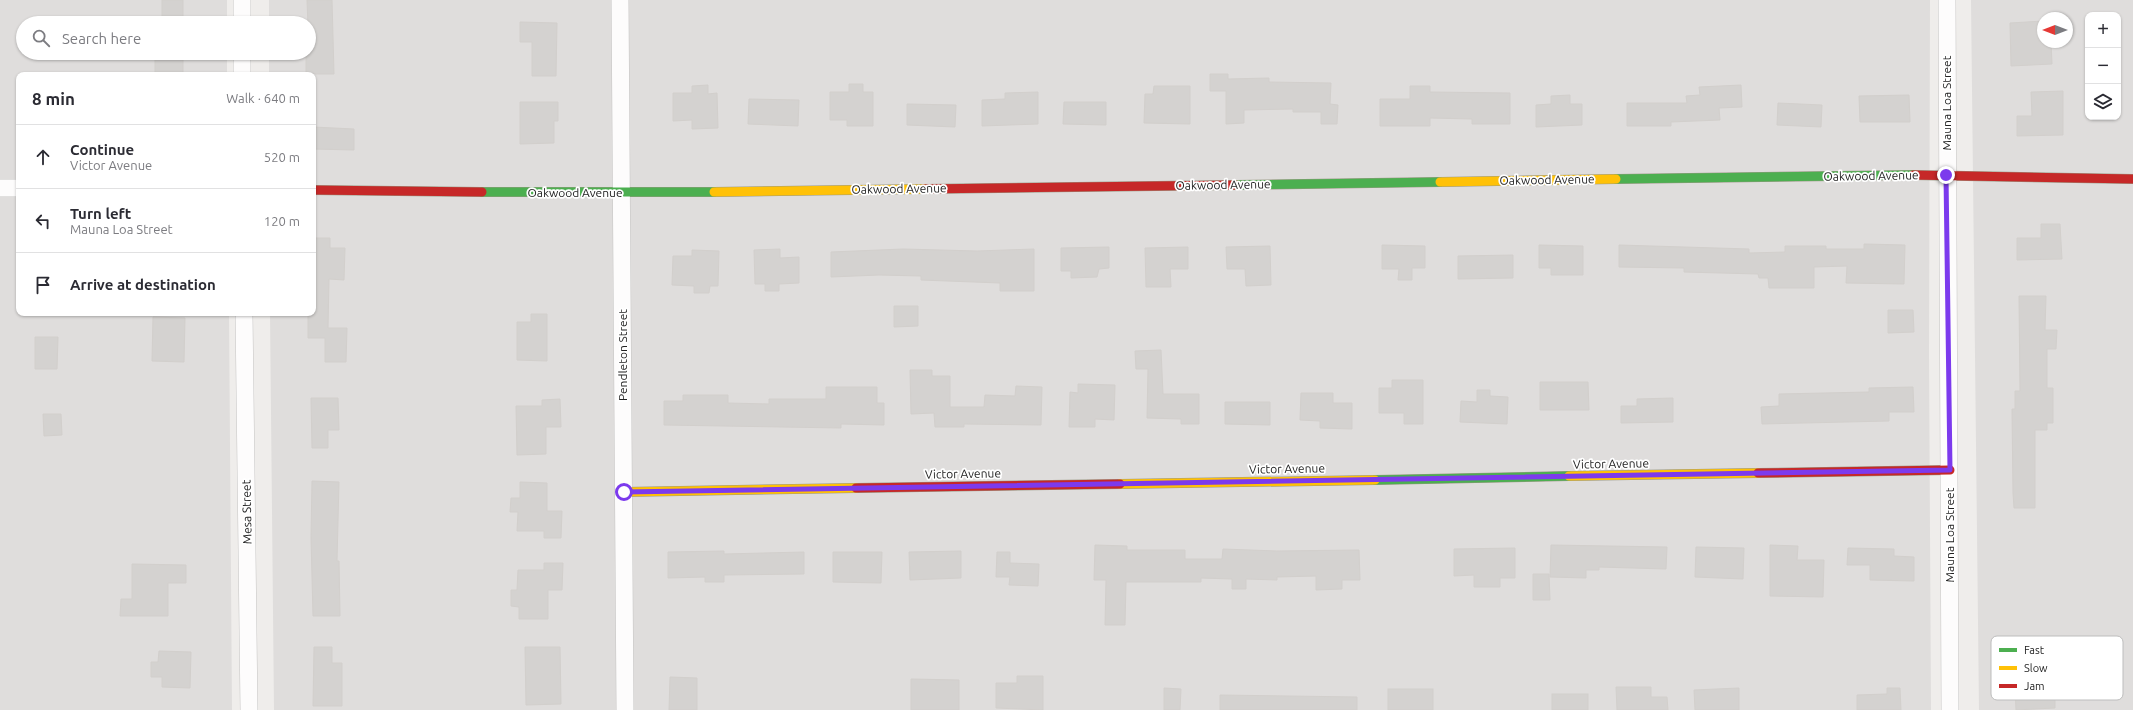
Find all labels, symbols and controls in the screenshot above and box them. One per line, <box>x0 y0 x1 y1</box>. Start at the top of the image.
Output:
north arrow <box>2037 12 2073 48</box>
map controls <box>2085 12 2121 120</box>
button: + <box>2085 12 2121 48</box>
search box <box>16 16 316 60</box>
icon: search <box>30 27 52 49</box>
text: Search here <box>62 30 141 47</box>
button: − <box>2085 48 2121 84</box>
street label: Mauna Loa Street <box>1940 55 1953 150</box>
button: layers <box>2085 84 2121 120</box>
text: 8 min <box>32 89 75 108</box>
text: Walk · 640 m <box>226 91 300 105</box>
text: Continue <box>70 141 134 158</box>
icon: ahead <box>32 146 54 168</box>
text: 520 m <box>264 150 300 164</box>
text: Victor Avenue <box>70 158 152 172</box>
route end <box>1937 166 1955 184</box>
street label: Oakwood Avenue <box>1823 168 1919 183</box>
street label: Oakwood Avenue <box>1499 172 1595 187</box>
street label: Oakwood Avenue <box>1175 177 1271 192</box>
street label: Oakwood Avenue <box>851 181 947 196</box>
street label: Oakwood Avenue <box>527 186 623 199</box>
text: Turn left <box>70 205 131 222</box>
icon: left <box>32 210 54 232</box>
text: 120 m <box>264 214 300 228</box>
text: Mauna Loa Street <box>70 222 173 236</box>
icon: arrive <box>32 274 54 296</box>
text: Arrive at destination <box>70 276 216 293</box>
street label: Pendleton Street <box>616 309 629 401</box>
street label: Victor Avenue <box>1573 456 1649 471</box>
street label: Victor Avenue <box>1249 461 1325 476</box>
street label: Victor Avenue <box>925 466 1001 481</box>
street label: Mesa Street <box>239 479 254 544</box>
route start <box>615 483 633 501</box>
street label: Mauna Loa Street <box>1943 487 1956 582</box>
legend <box>1991 636 2123 700</box>
text: Fast <box>2024 644 2045 656</box>
text: Slow <box>2024 662 2048 674</box>
text: Jam <box>2024 680 2045 692</box>

